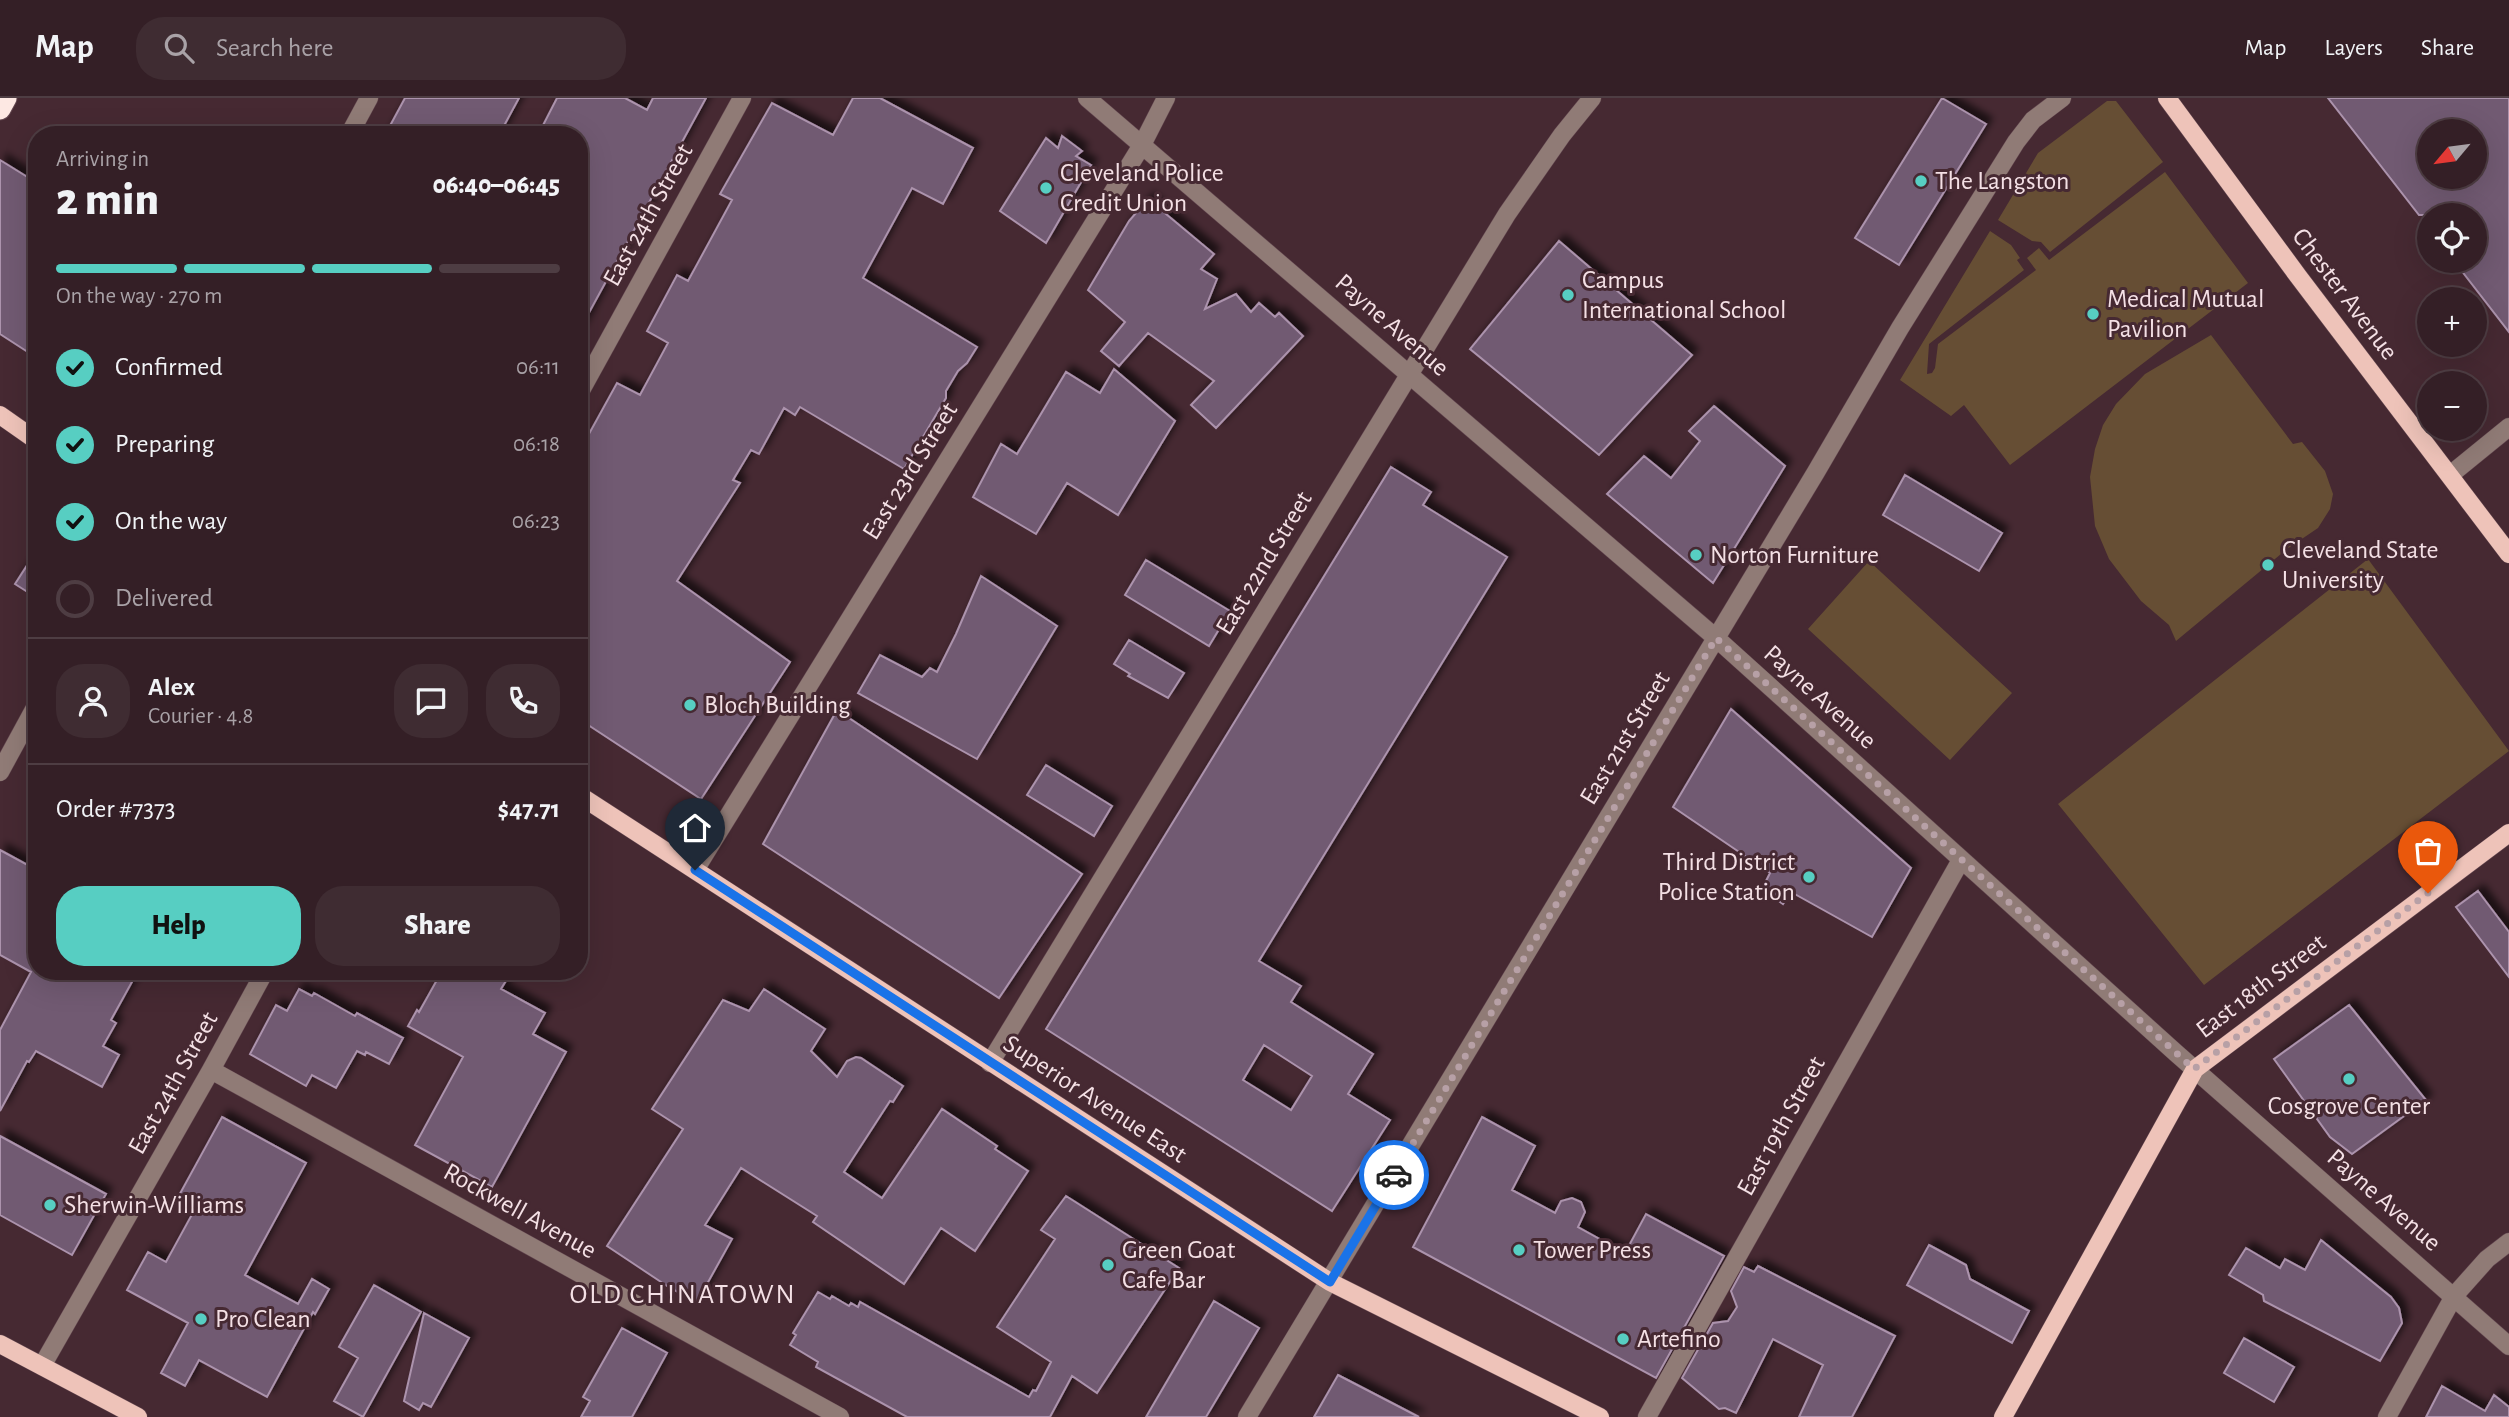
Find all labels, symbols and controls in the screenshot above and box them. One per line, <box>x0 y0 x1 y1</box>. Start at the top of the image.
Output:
search box <box>136 17 626 80</box>
icon: search <box>160 29 198 67</box>
text: Map <box>35 31 94 64</box>
text: Search here <box>216 35 334 61</box>
text: Map <box>2244 36 2286 60</box>
text: Layers <box>2324 36 2383 60</box>
text: Share <box>2421 36 2474 60</box>
north arrow <box>2417 119 2487 189</box>
map controls <box>2417 119 2487 441</box>
street label: East 24th Street <box>598 140 698 290</box>
text: Arriving in <box>56 148 149 171</box>
place label: Cleveland Police Credit Union <box>1060 160 1224 216</box>
place label: The Langston <box>1935 168 2069 194</box>
text: 06:40–06:45 <box>432 172 560 198</box>
marker: The Langston <box>1913 173 1929 189</box>
text: 2 min <box>56 177 159 223</box>
marker: Cleveland Police Credit Union <box>1038 180 1054 196</box>
button: locate <box>2417 203 2487 273</box>
street label: Chester Avenue <box>2287 223 2403 365</box>
place label: Campus International School <box>1582 267 1786 323</box>
street label: Payne Avenue <box>1330 269 1454 381</box>
text: On the way · 270 m <box>56 285 223 308</box>
place label: Medical Mutual Pavilion <box>2107 286 2264 342</box>
marker: Campus International School <box>1560 287 1576 303</box>
button: + <box>2417 287 2487 357</box>
marker: Medical Mutual Pavilion <box>2085 306 2101 322</box>
icon: check <box>56 349 94 387</box>
text: Confirmed <box>115 354 223 380</box>
text: 06:11 <box>516 356 560 379</box>
button: − <box>2417 371 2487 441</box>
street label: East 23rd Street <box>858 398 962 544</box>
icon: check <box>56 426 94 464</box>
text: Preparing <box>115 431 214 457</box>
text: 06:18 <box>513 433 560 456</box>
street label: East 22nd Street <box>1211 487 1317 639</box>
icon: check <box>56 503 94 541</box>
text: On the way <box>115 508 227 534</box>
text: 06:23 <box>512 510 560 533</box>
place label: Cleveland State University <box>2282 537 2438 593</box>
place label: Norton Furniture <box>1710 542 1879 568</box>
marker: Norton Furniture <box>1688 547 1704 563</box>
marker: Cleveland State University <box>2260 557 2276 573</box>
text: Delivered <box>115 585 213 611</box>
street label: Payne Avenue <box>1759 640 1881 754</box>
button: person <box>56 664 130 738</box>
button: chat <box>394 664 468 738</box>
button: phone <box>486 664 560 738</box>
street label: East 21st Street <box>1575 667 1675 809</box>
text: Alex <box>148 674 195 700</box>
place label: Bloch Building <box>704 692 851 718</box>
marker: Bloch Building <box>682 697 698 713</box>
text: Courier · 4.8 <box>148 705 253 728</box>
text: Order #7373 <box>56 796 176 822</box>
text: $47.71 <box>497 796 560 822</box>
pin <box>665 798 725 870</box>
icon: home <box>676 809 714 847</box>
pin <box>2398 821 2458 893</box>
icon: bag <box>2409 832 2447 870</box>
place label: Third District Police Station <box>1658 849 1795 905</box>
marker: Third District Police Station <box>1801 869 1817 885</box>
button: Help <box>56 886 301 966</box>
button: Share <box>315 886 560 966</box>
street label: East 18th Street <box>2191 929 2331 1043</box>
street label: East 24th Street <box>123 1008 223 1158</box>
street label: Superior Avenue East <box>999 1030 1191 1168</box>
street label: East 19th Street <box>1732 1052 1830 1200</box>
marker: Cosgrove Center <box>2341 1071 2357 1087</box>
place label: Cosgrove Center <box>2268 1093 2431 1119</box>
courier <box>1359 1140 1429 1210</box>
street label: Payne Avenue <box>2322 1144 2446 1256</box>
icon: car <box>1375 1156 1413 1194</box>
street label: Rockwell Avenue <box>439 1158 601 1264</box>
place label: Sherwin-Williams <box>64 1192 244 1218</box>
marker: Sherwin-Williams <box>42 1197 58 1213</box>
place label: Green Goat Cafe Bar <box>1122 1237 1235 1293</box>
place label: Tower Press <box>1533 1237 1651 1263</box>
marker: Tower Press <box>1511 1242 1527 1258</box>
marker: Green Goat Cafe Bar <box>1100 1257 1116 1273</box>
district label: OLD CHINATOWN <box>569 1281 797 1309</box>
place label: Pro Clean <box>215 1306 311 1332</box>
marker: Pro Clean <box>193 1311 209 1327</box>
place label: Artefino <box>1637 1326 1721 1352</box>
marker: Artefino <box>1615 1331 1631 1347</box>

